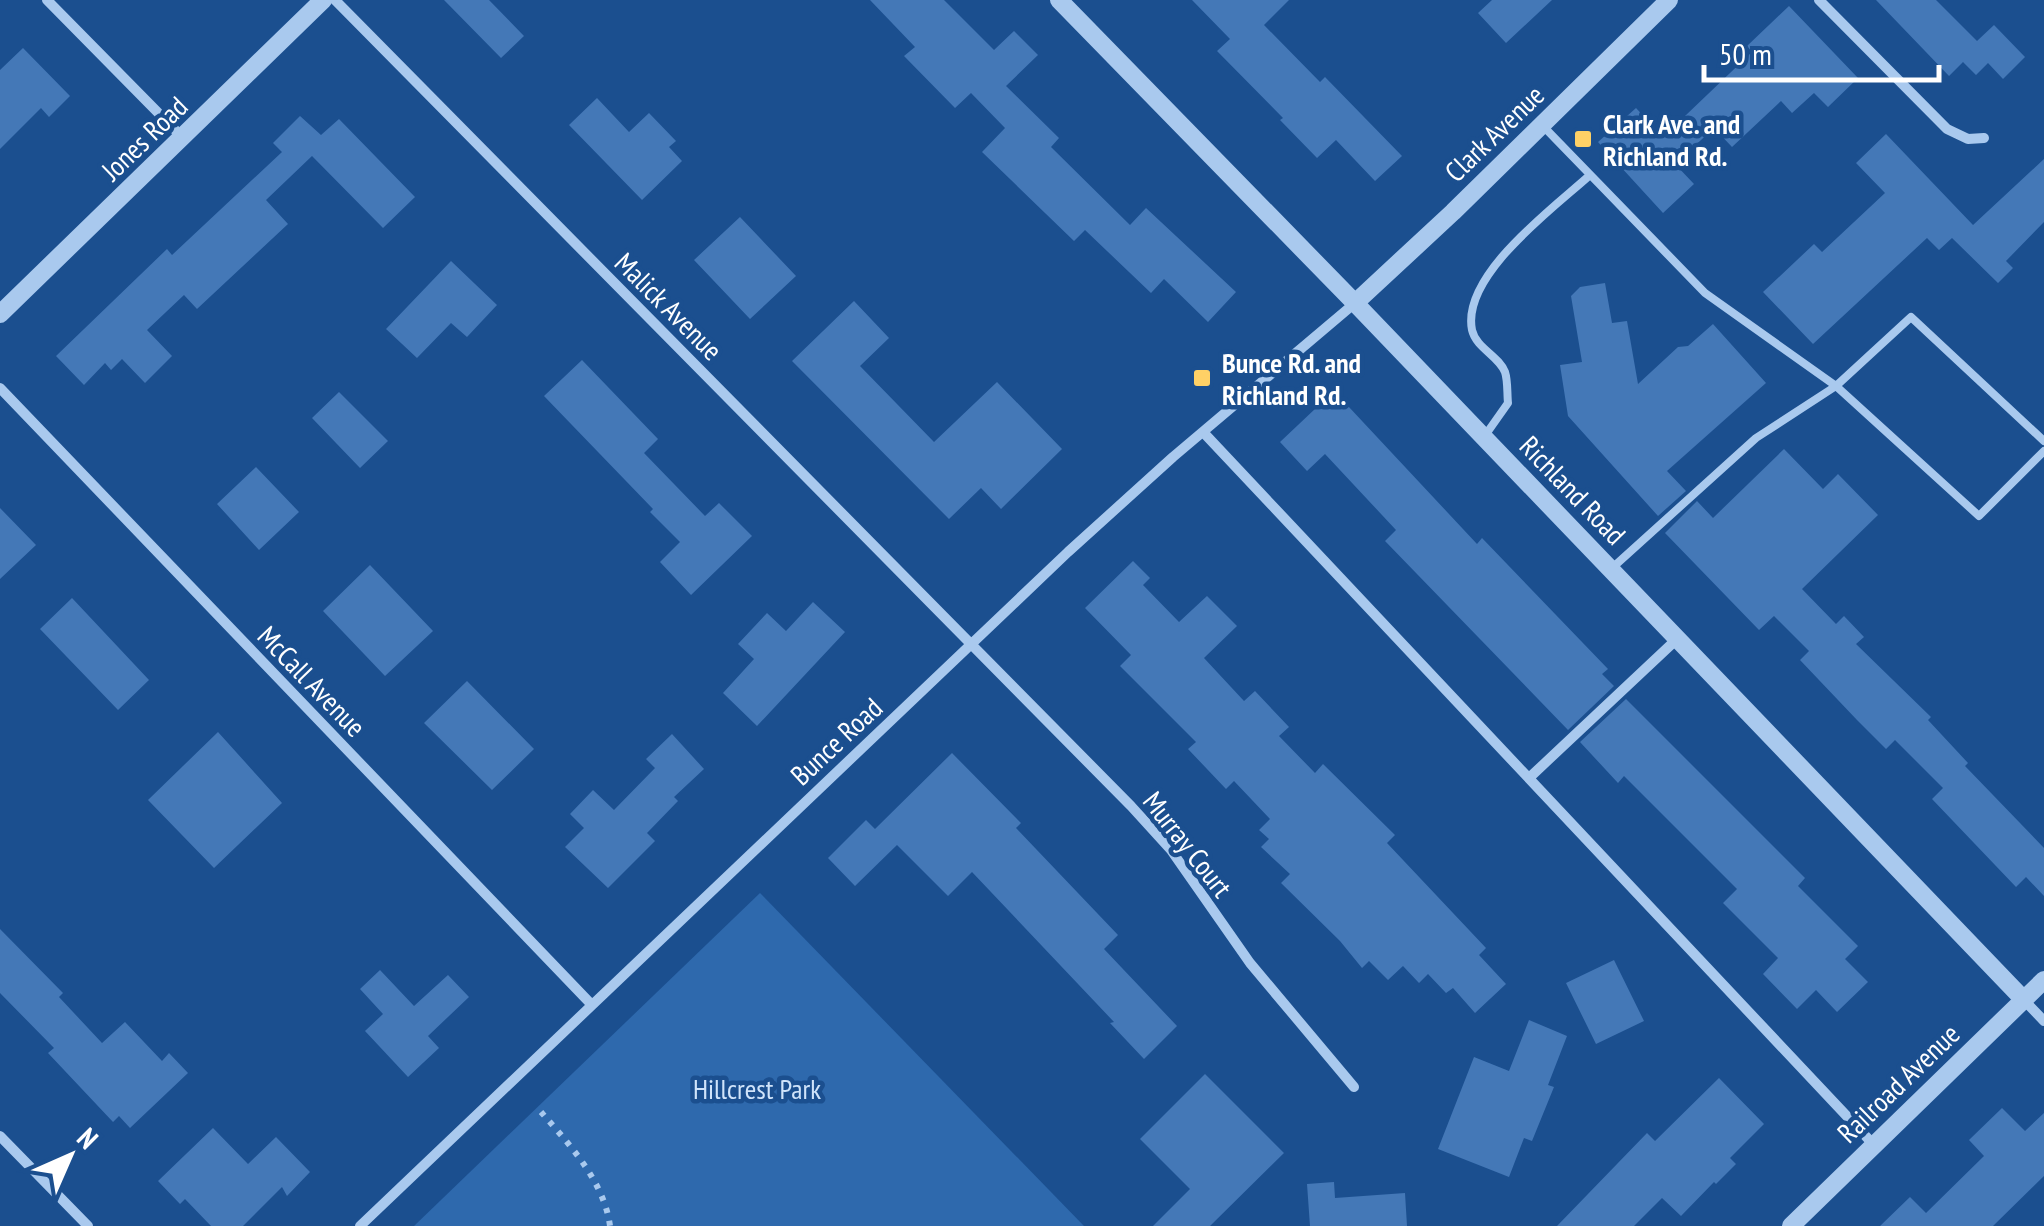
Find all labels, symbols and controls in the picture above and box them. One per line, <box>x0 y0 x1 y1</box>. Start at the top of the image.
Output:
scale bar <box>1704 20 1939 82</box>
text: 50 m <box>1719 34 1772 73</box>
street label: Clark Avenue <box>1436 76 1552 190</box>
street label: Jones Road <box>92 88 195 189</box>
place label: Clark Ave. and Richland Rd. <box>1603 105 1740 174</box>
marker: Clark Ave. and Richland Rd. <box>1572 128 1594 150</box>
street label: Malick Avenue <box>607 244 731 368</box>
place label: Bunce Rd. and Richland Rd. <box>1222 344 1361 413</box>
marker: Bunce Rd. and Richland Rd. <box>1191 367 1213 389</box>
street label: Richland Road <box>1512 428 1634 552</box>
street label: McCall Avenue <box>250 618 374 744</box>
street label: Bunce Road <box>782 689 890 793</box>
street label: Murray Court <box>1135 784 1241 905</box>
street label: Railroad Avenue <box>1829 1015 1967 1151</box>
park label: Hillcrest Park <box>693 1070 821 1107</box>
north arrow <box>20 1106 120 1206</box>
text: N <box>70 1120 106 1156</box>

